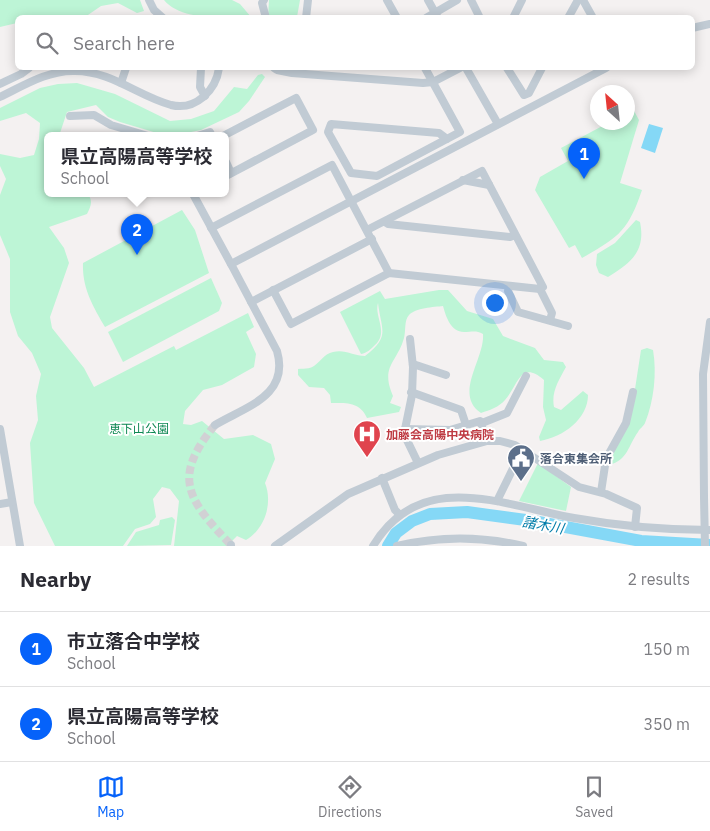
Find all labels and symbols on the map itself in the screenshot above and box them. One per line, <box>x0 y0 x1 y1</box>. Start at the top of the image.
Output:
north arrow <box>590 85 635 130</box>
pin: 1 <box>568 138 600 179</box>
pin: 2 <box>121 214 153 255</box>
your location <box>482 290 508 316</box>
hospital icon: 加藤会高陽中央病院 <box>352 419 382 458</box>
park label: 恵下山公園 <box>109 421 169 436</box>
place label: 加藤会高陽中央病院 <box>386 427 494 442</box>
public building icon: 落合東集会所 <box>506 443 536 482</box>
place label: 落合東集会所 <box>540 451 612 466</box>
water label: 諸木川 <box>521 512 567 538</box>

